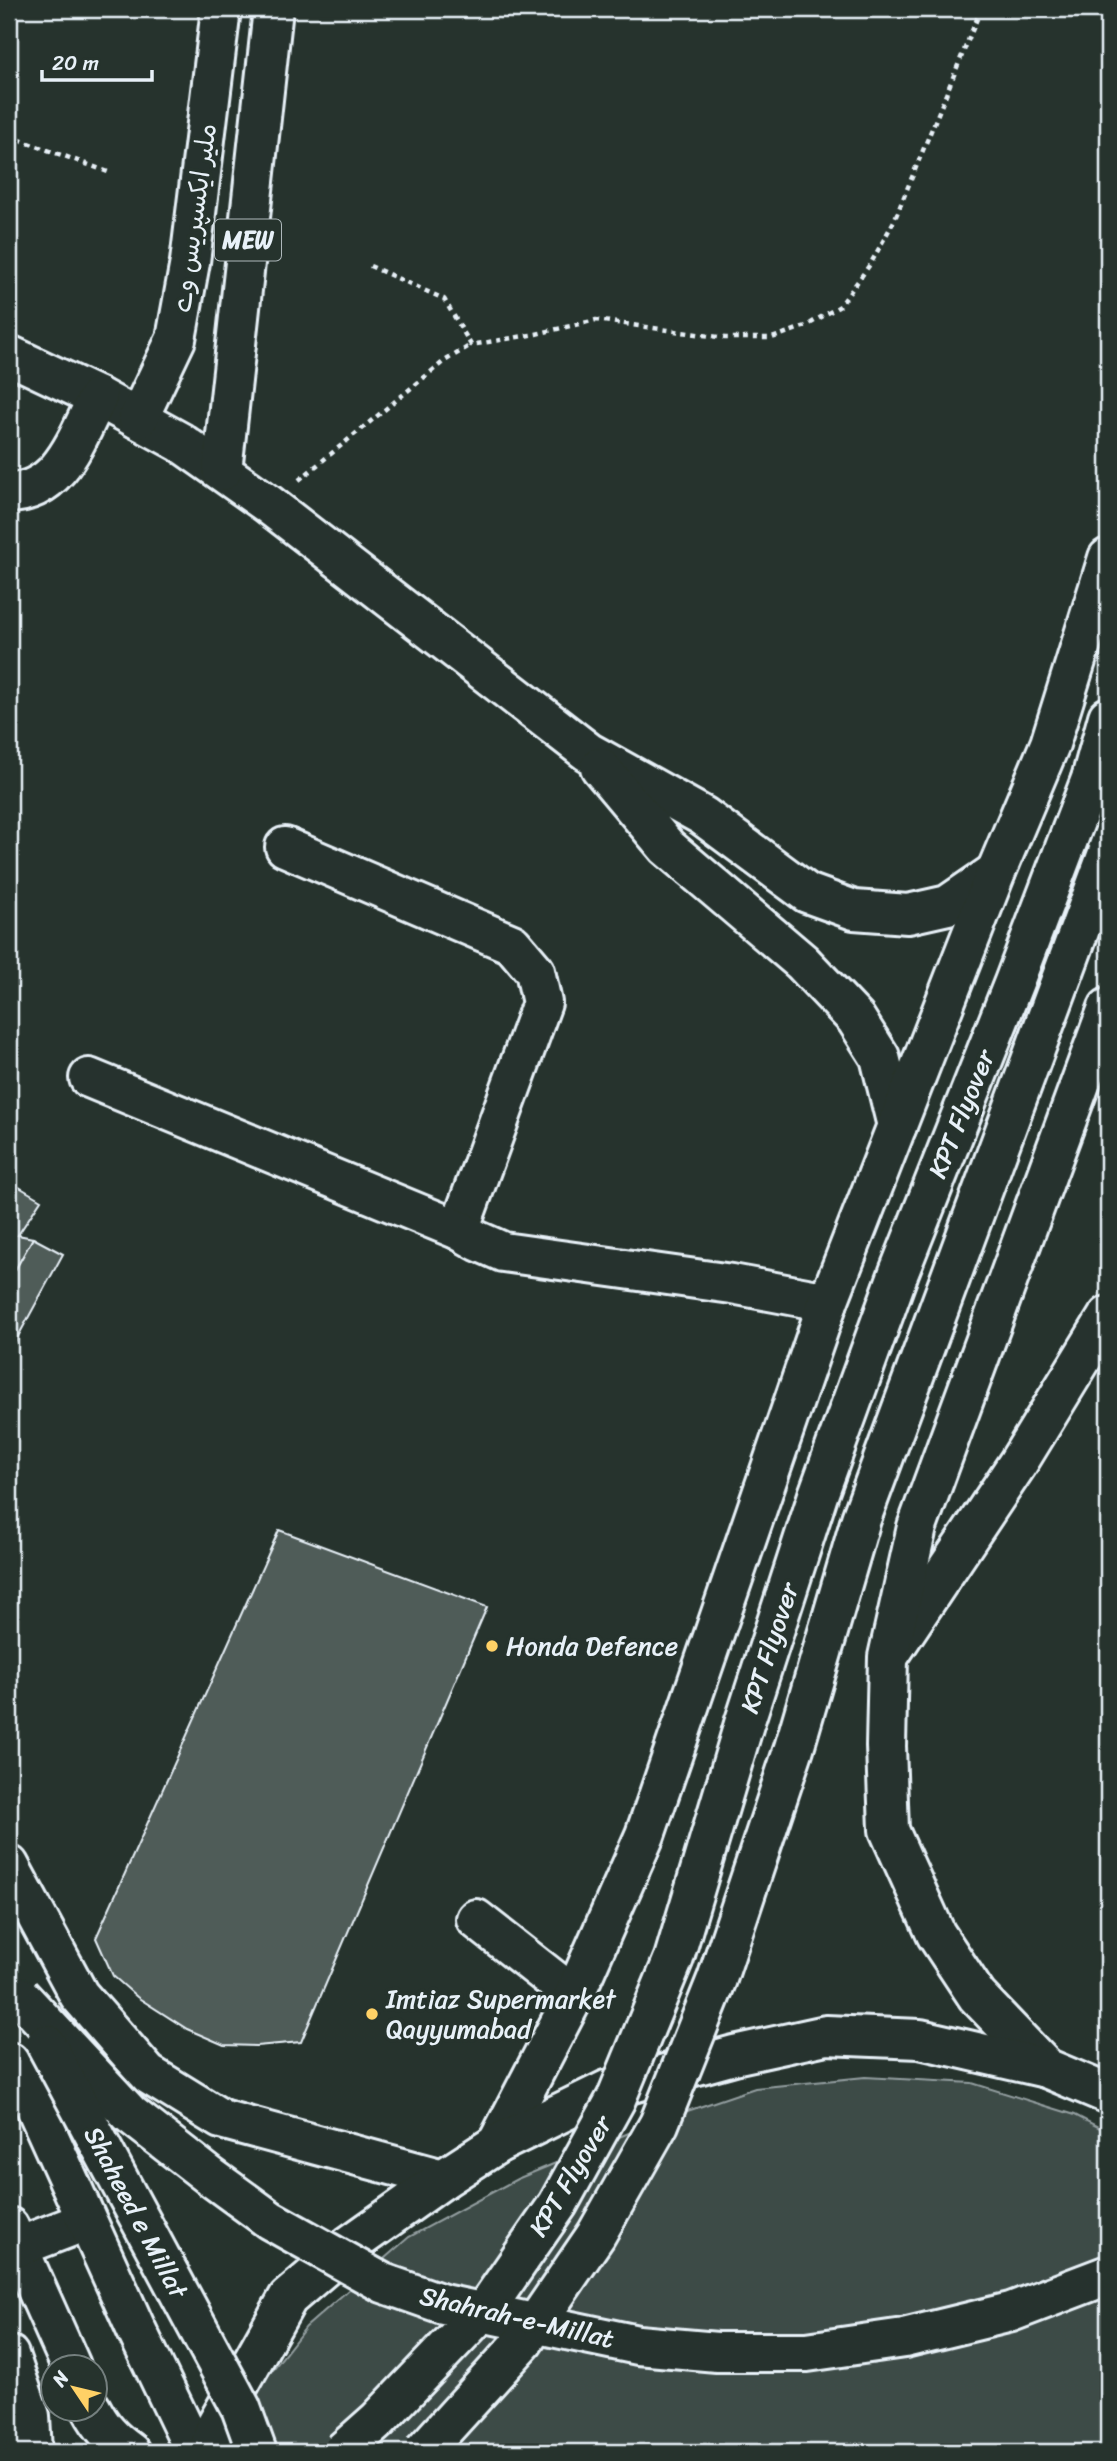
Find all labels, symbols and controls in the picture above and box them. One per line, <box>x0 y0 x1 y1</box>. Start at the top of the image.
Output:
scale bar <box>42 38 152 82</box>
text: 20 m <box>52 44 99 82</box>
street label: ملیر ایکسپریس وے <box>158 120 230 316</box>
road number: MEW <box>215 220 281 260</box>
street label: KPT Flyover <box>914 1042 1008 1185</box>
street label: KPT Flyover <box>726 1575 812 1719</box>
place label: Honda Defence <box>506 1623 678 1669</box>
marker: Honda Defence <box>484 1638 500 1654</box>
place label: Imtiaz Supermarket Qayyumabad <box>385 1976 617 2052</box>
marker: Imtiaz Supermarket Qayyumabad <box>364 2006 380 2022</box>
street label: KPT Flyover <box>515 2105 625 2246</box>
street label: Shaheed e Millat <box>71 2117 202 2308</box>
street label: Shahrah-e-Millat <box>415 2272 619 2362</box>
north arrow <box>38 2352 108 2422</box>
text: N <box>43 2363 78 2394</box>

